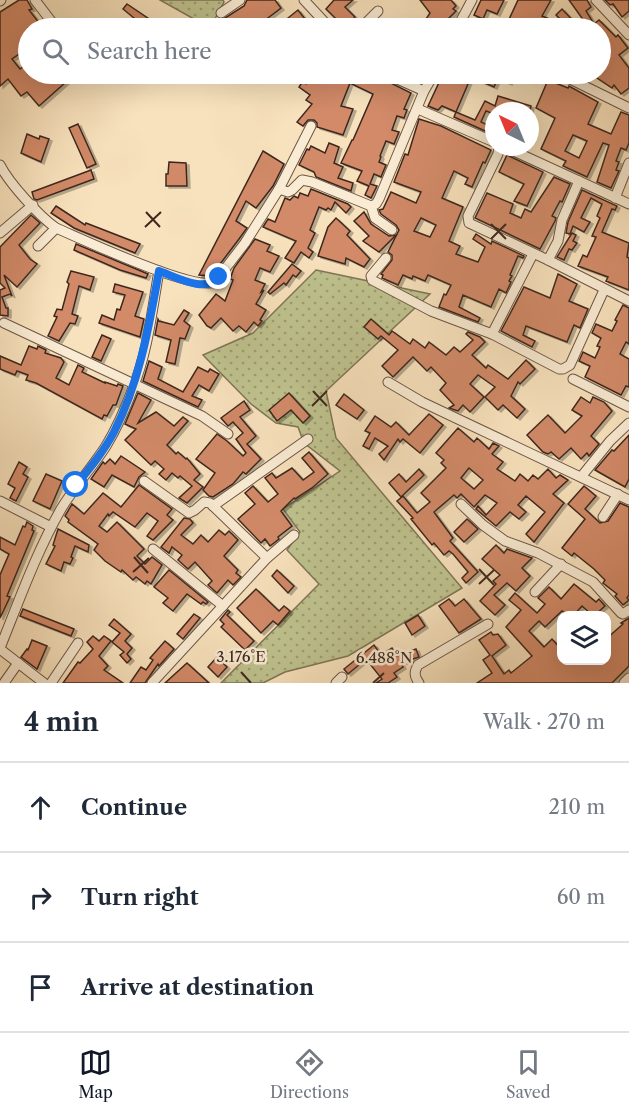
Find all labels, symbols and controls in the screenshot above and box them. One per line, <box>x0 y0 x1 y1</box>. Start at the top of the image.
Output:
search box <box>18 18 611 84</box>
icon: search <box>39 35 72 68</box>
text: Search here <box>87 38 212 65</box>
north arrow <box>485 102 539 156</box>
route end <box>205 263 231 289</box>
route start <box>62 471 88 497</box>
map controls <box>557 611 611 665</box>
button: layers <box>557 611 611 665</box>
text: 3.176°E <box>216 647 266 666</box>
text: 6.488°N <box>356 648 412 667</box>
text: 4 min <box>24 706 99 738</box>
text: Walk · 270 m <box>483 710 605 734</box>
icon: ahead <box>24 791 57 824</box>
text: Continue <box>81 794 187 821</box>
text: 210 m <box>548 795 605 819</box>
icon: right <box>24 881 57 914</box>
text: Turn right <box>81 884 199 911</box>
text: 60 m <box>557 885 605 909</box>
icon: arrive <box>24 971 57 1004</box>
text: Arrive at destination <box>81 974 314 1001</box>
tab: Map <box>79 1046 113 1102</box>
tab: Directions <box>270 1046 349 1102</box>
tab: Saved <box>506 1046 550 1102</box>

